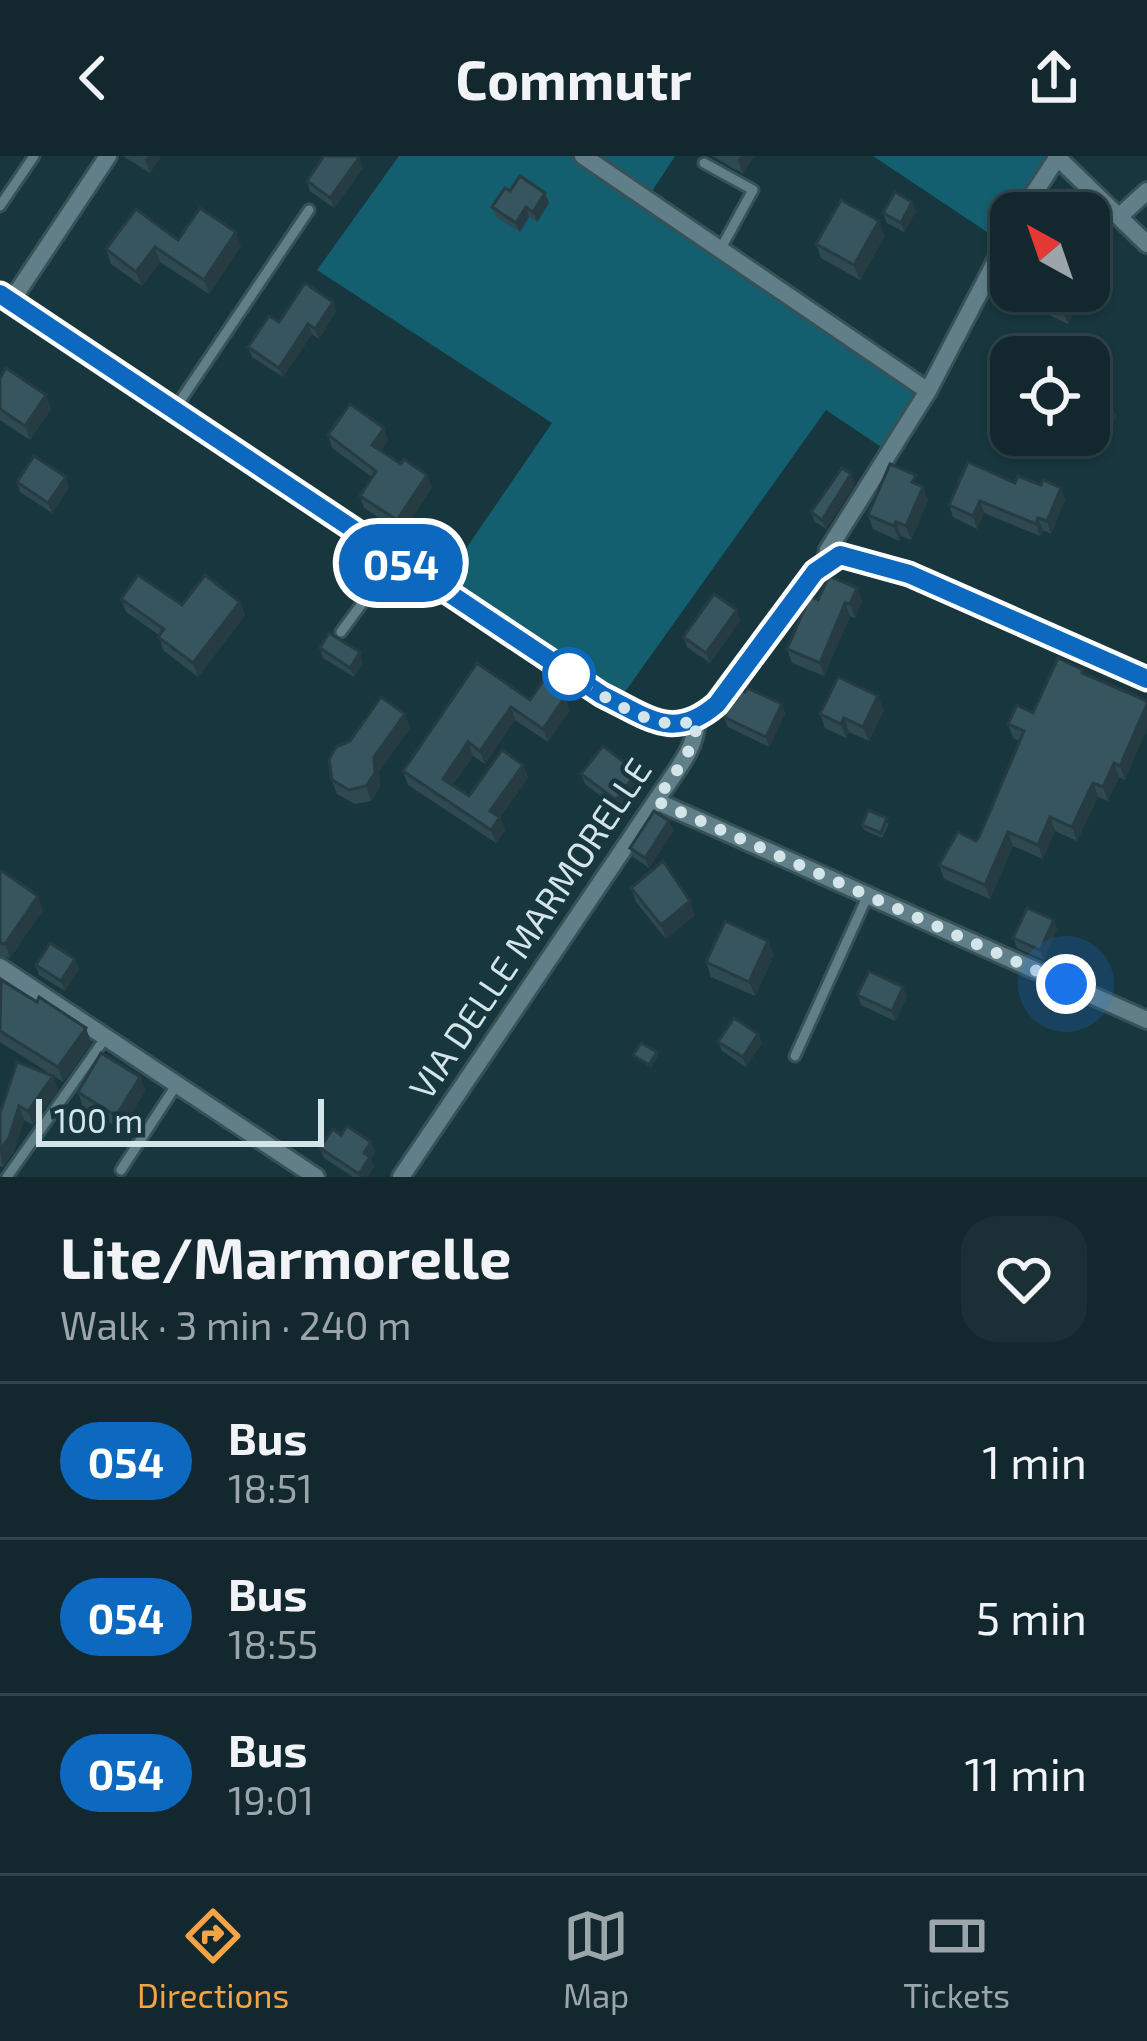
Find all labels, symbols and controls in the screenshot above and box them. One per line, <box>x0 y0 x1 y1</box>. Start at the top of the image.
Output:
icon: back <box>60 45 126 111</box>
icon: share <box>1021 45 1087 111</box>
text: Commutr <box>456 46 691 111</box>
north arrow <box>990 192 1110 312</box>
map controls <box>990 192 1110 456</box>
button: locate <box>990 336 1110 456</box>
line badge: 054 <box>332 524 470 602</box>
text: 054 <box>363 538 439 588</box>
unlabelled marker <box>544 649 594 699</box>
street label: VIA DELLE MARMORELLE <box>399 750 659 1106</box>
your location <box>1036 954 1096 1014</box>
scale bar <box>36 1093 324 1146</box>
text: 100 m <box>54 1100 143 1140</box>
button: heart <box>961 1216 1087 1342</box>
text: Lite/Marmorelle <box>60 1222 511 1290</box>
text: Walk · 3 min · 240 m <box>60 1301 411 1348</box>
text: Bus <box>228 1410 307 1464</box>
text: 1 min <box>982 1434 1087 1488</box>
text: 054 <box>88 1436 164 1486</box>
text: 18:51 <box>228 1464 313 1511</box>
text: Bus <box>228 1566 307 1620</box>
text: 5 min <box>976 1590 1087 1644</box>
text: 054 <box>88 1592 164 1642</box>
text: 18:55 <box>228 1620 318 1667</box>
text: Bus <box>228 1722 307 1776</box>
text: 11 min <box>964 1746 1087 1800</box>
text: 054 <box>88 1748 164 1798</box>
text: 19:01 <box>228 1776 314 1823</box>
tab: Directions <box>137 1903 289 2015</box>
tab: Map <box>563 1903 629 2015</box>
tab: Tickets <box>903 1903 1010 2015</box>

